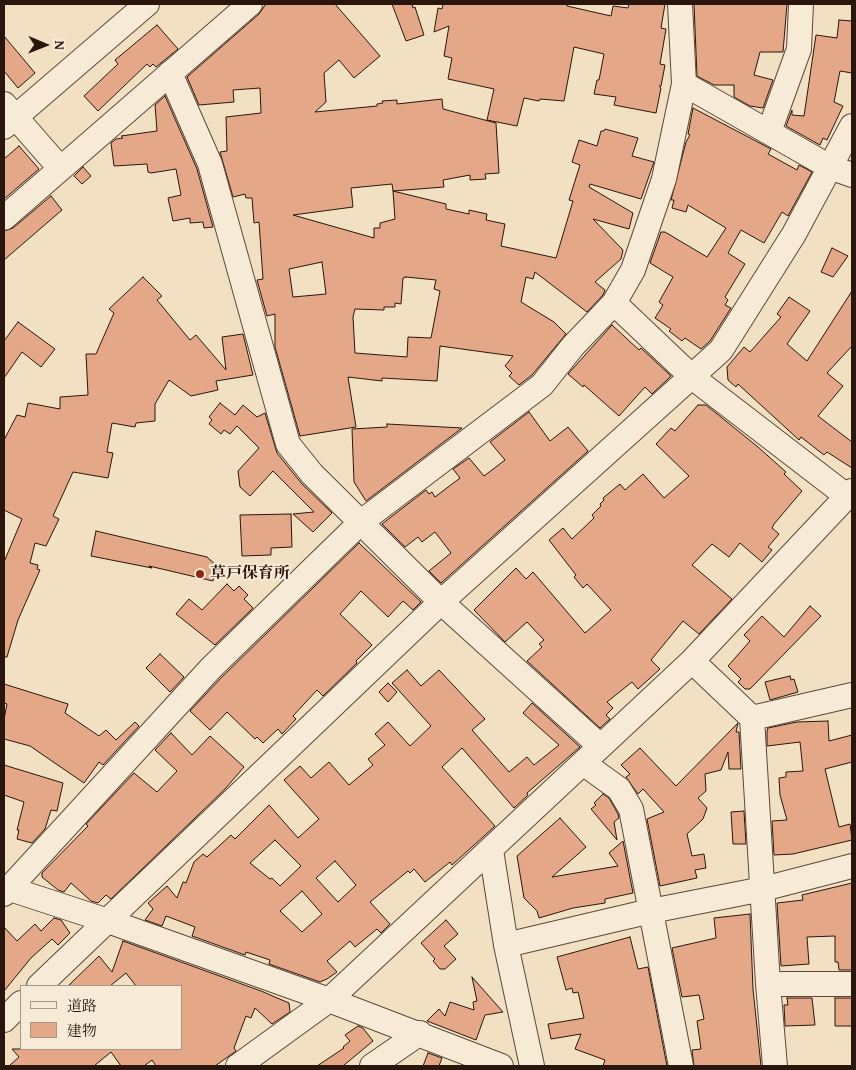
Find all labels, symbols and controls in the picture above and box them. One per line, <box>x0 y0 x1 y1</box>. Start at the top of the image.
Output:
north arrow <box>20 20 70 70</box>
text: N <box>50 40 70 50</box>
place label: 草戸保育所 <box>210 564 290 584</box>
marker: 草戸保育所 <box>194 568 206 580</box>
legend <box>20 985 182 1050</box>
text: 道路 <box>67 995 97 1016</box>
text: 建物 <box>67 1020 97 1041</box>

